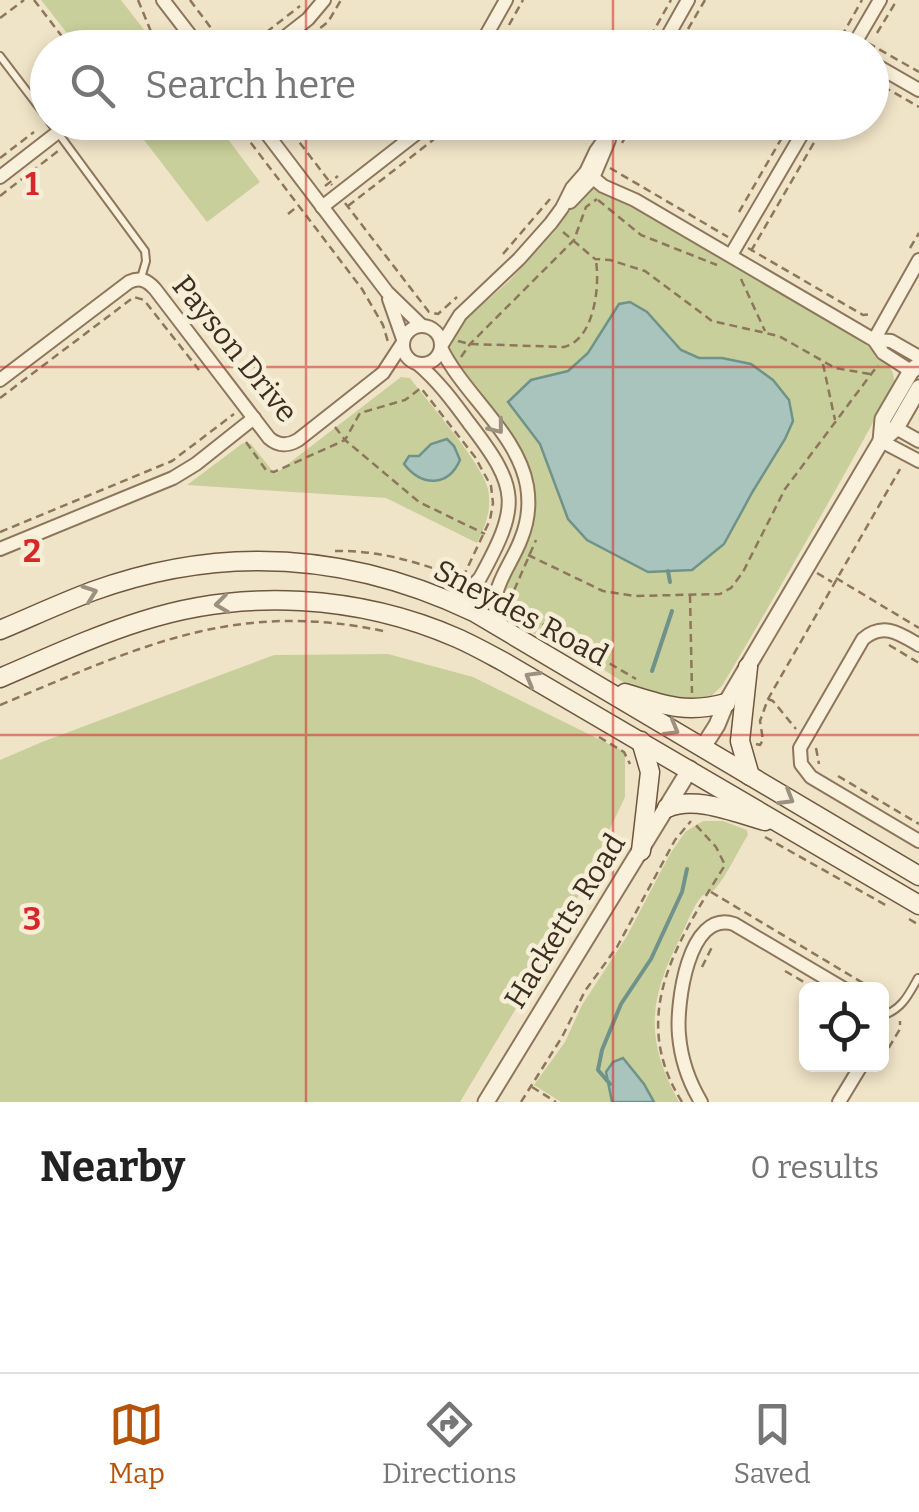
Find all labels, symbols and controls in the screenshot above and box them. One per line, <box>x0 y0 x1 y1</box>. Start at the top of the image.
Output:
search box <box>30 30 889 140</box>
icon: search <box>65 58 120 113</box>
text: Search here <box>145 62 356 108</box>
text: 1 <box>25 165 39 203</box>
street label: Payson Drive <box>165 268 305 430</box>
one-way arrow <box>485 416 503 434</box>
text: 2 <box>23 532 41 570</box>
street label: Sneydes Road <box>428 552 614 674</box>
one-way arrow <box>81 584 98 605</box>
one-way arrow <box>214 593 230 614</box>
one-way arrow <box>524 671 542 690</box>
one-way arrow <box>661 717 679 736</box>
one-way arrow <box>776 786 794 805</box>
street label: Hacketts Road <box>497 827 633 1015</box>
text: 3 <box>23 900 41 938</box>
map controls <box>799 982 889 1072</box>
button: locate <box>799 982 889 1072</box>
text: Nearby <box>40 1142 185 1192</box>
text: 0 results <box>750 1148 879 1186</box>
tab: Map <box>108 1397 165 1490</box>
tab: Directions <box>382 1397 517 1490</box>
tab: Saved <box>734 1397 811 1490</box>

